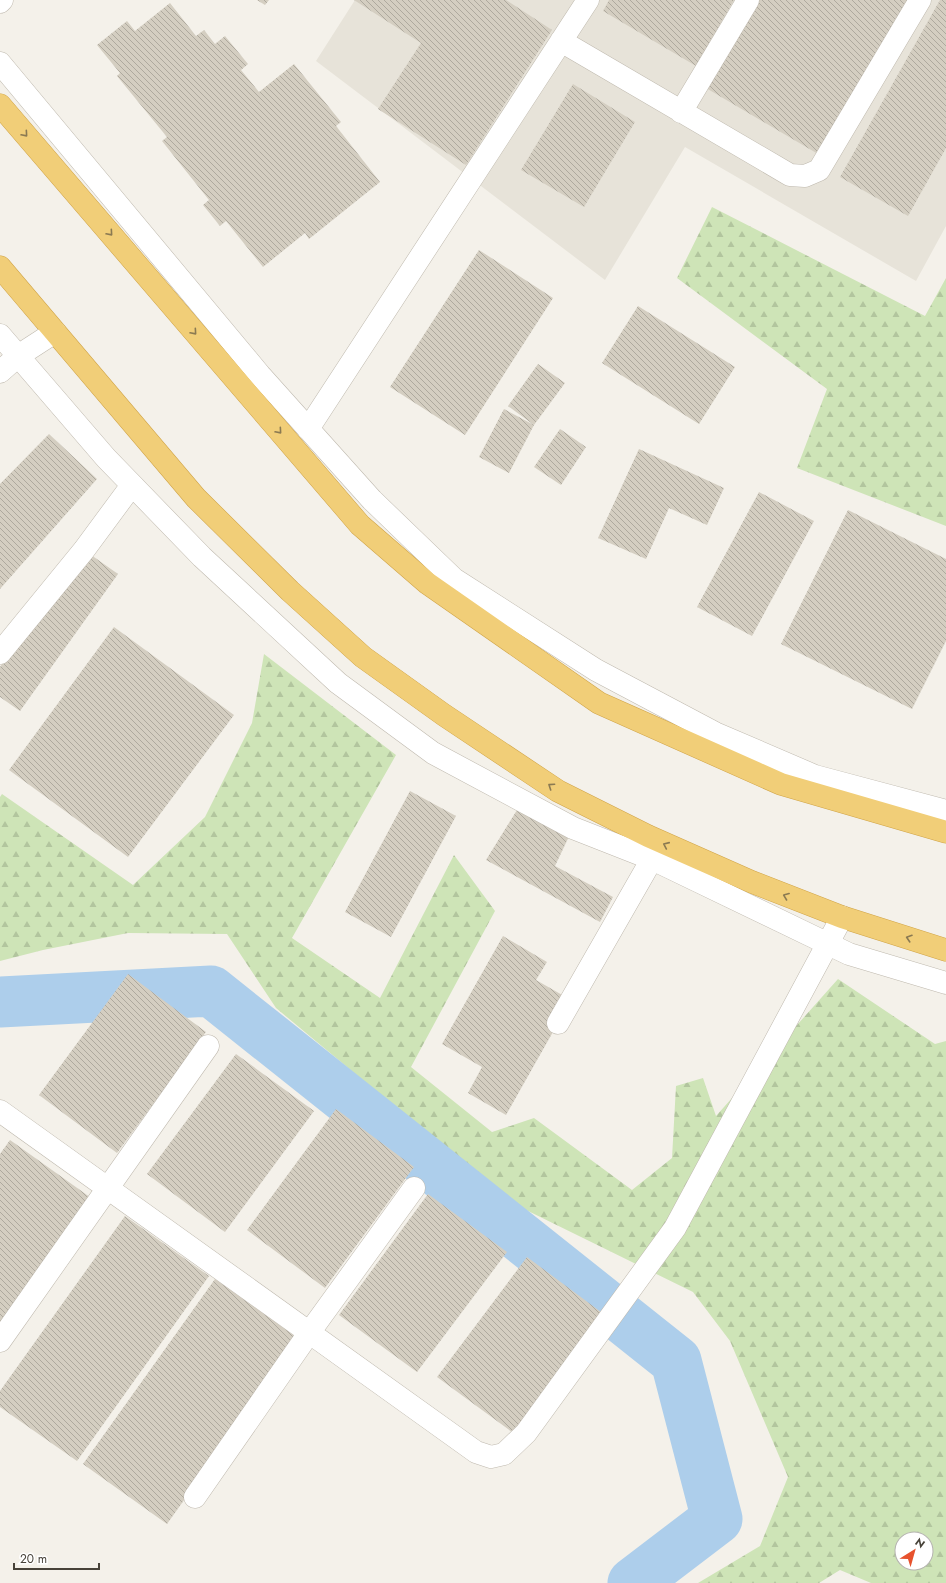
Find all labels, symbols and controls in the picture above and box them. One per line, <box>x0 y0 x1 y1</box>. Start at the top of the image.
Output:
one-way arrow <box>21 130 28 137</box>
one-way arrow <box>105 228 112 236</box>
one-way arrow <box>190 327 197 335</box>
one-way arrow <box>274 426 281 433</box>
one-way arrow <box>548 784 555 791</box>
one-way arrow <box>663 842 671 850</box>
one-way arrow <box>783 892 790 900</box>
one-way arrow <box>905 934 912 943</box>
north arrow <box>894 1531 934 1571</box>
text: N <box>912 1534 928 1552</box>
scale bar <box>14 1545 99 1571</box>
text: 20 m <box>20 1550 47 1568</box>

